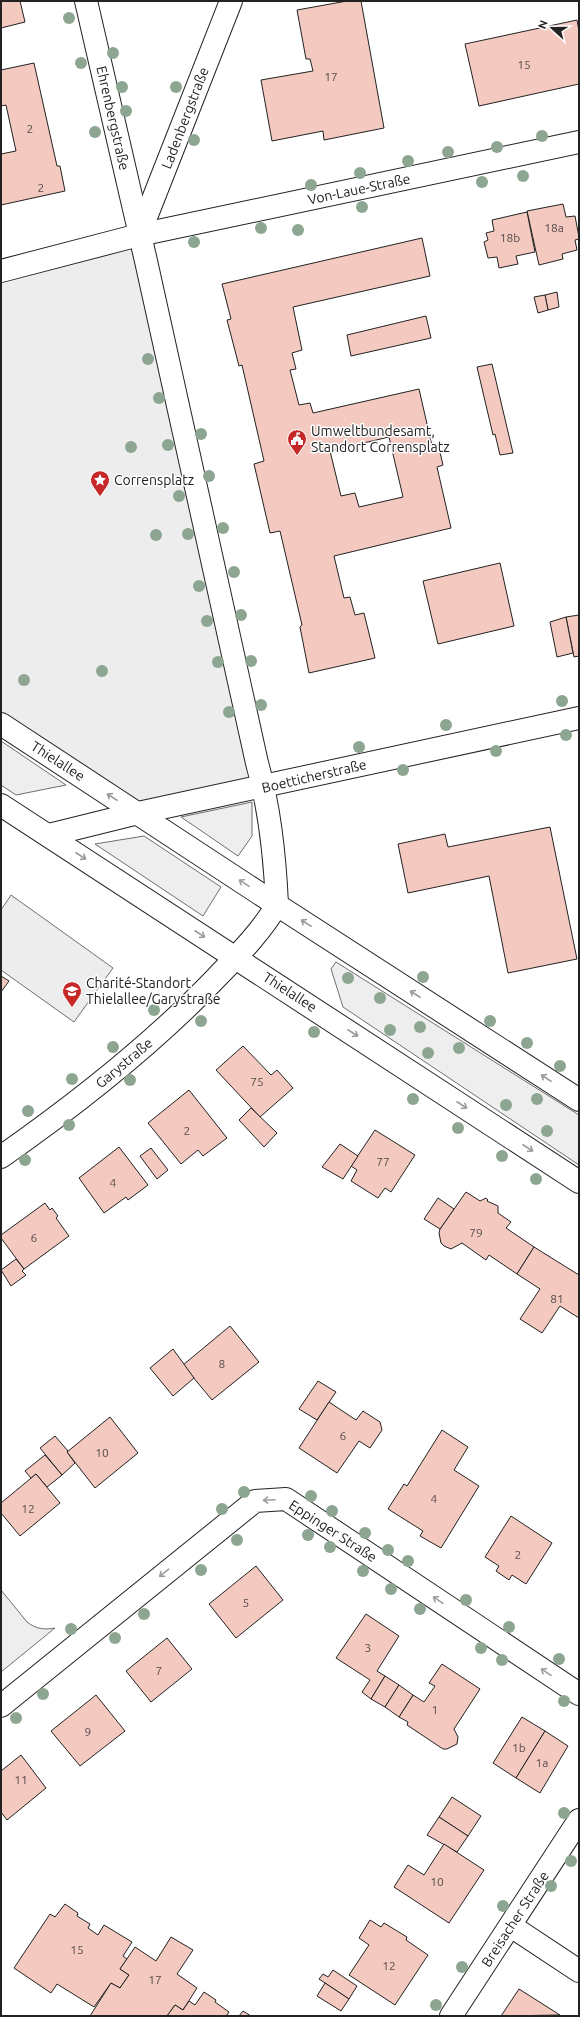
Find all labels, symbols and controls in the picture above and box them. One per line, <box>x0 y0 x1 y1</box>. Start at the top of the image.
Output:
north arrow <box>532 8 572 48</box>
text: N <box>536 18 550 30</box>
house number: 15 <box>517 58 531 71</box>
street label: Ehrenbergstraße <box>93 64 133 172</box>
street label: Ladenbergstraße <box>158 65 212 171</box>
house number: 17 <box>324 70 338 83</box>
house number: 2 <box>27 122 33 135</box>
street label: Von-Laue-Straße <box>306 170 412 208</box>
house number: 2 <box>38 181 44 194</box>
house number: 18a <box>544 221 564 234</box>
house number: 18b <box>500 231 520 244</box>
place label: Umweltbundesamt, Standort Corrensplatz <box>311 423 450 455</box>
public building icon: Umweltbundesamt, Standort Corrensplatz <box>286 428 308 456</box>
place icon: Corrensplatz <box>89 469 111 497</box>
place label: Corrensplatz <box>114 472 194 488</box>
street label: Thielallee <box>28 738 88 784</box>
street label: Boetticherstraße <box>260 756 368 796</box>
one-way arrow <box>106 792 118 800</box>
one-way arrow <box>75 852 86 860</box>
one-way arrow <box>239 879 250 887</box>
one-way arrow <box>300 919 311 928</box>
one-way arrow <box>194 930 205 938</box>
street label: Thielallee <box>260 969 320 1015</box>
place label: Charité-Standort Thielallee/Garystraße <box>86 975 221 1007</box>
school or university icon: Charité-Standort Thielallee/Garystraße <box>61 980 83 1008</box>
one-way arrow <box>410 990 421 998</box>
one-way arrow <box>347 1029 358 1037</box>
street label: Garystraße <box>92 1035 156 1091</box>
one-way arrow <box>540 1074 552 1082</box>
house number: 75 <box>250 1075 264 1088</box>
one-way arrow <box>456 1100 467 1109</box>
house number: 2 <box>184 1124 190 1137</box>
one-way arrow <box>522 1144 533 1152</box>
house number: 77 <box>376 1155 390 1168</box>
house number: 4 <box>110 1176 117 1189</box>
house number: 79 <box>469 1226 483 1239</box>
house number: 6 <box>31 1231 38 1244</box>
house number: 81 <box>550 1292 564 1305</box>
house number: 8 <box>219 1357 226 1370</box>
house number: 6 <box>340 1429 347 1442</box>
house number: 10 <box>95 1446 109 1459</box>
house number: 4 <box>431 1492 438 1505</box>
one-way arrow <box>263 1496 276 1504</box>
street label: Eppinger Straße <box>286 1497 380 1565</box>
house number: 12 <box>21 1502 35 1515</box>
house number: 2 <box>515 1548 521 1561</box>
one-way arrow <box>159 1569 170 1578</box>
house number: 5 <box>243 1596 249 1609</box>
one-way arrow <box>433 1596 444 1604</box>
house number: 3 <box>365 1641 371 1654</box>
house number: 7 <box>156 1664 162 1677</box>
one-way arrow <box>541 1668 552 1676</box>
house number: 1 <box>432 1703 438 1716</box>
house number: 9 <box>85 1725 91 1738</box>
house number: 1b <box>512 1741 526 1754</box>
house number: 1a <box>536 1756 548 1769</box>
house number: 11 <box>14 1773 28 1786</box>
street label: Breisacher Straße <box>478 1868 552 1970</box>
house number: 10 <box>430 1875 444 1888</box>
house number: 15 <box>70 1943 84 1956</box>
house number: 12 <box>382 1959 396 1972</box>
house number: 17 <box>148 1973 162 1986</box>

